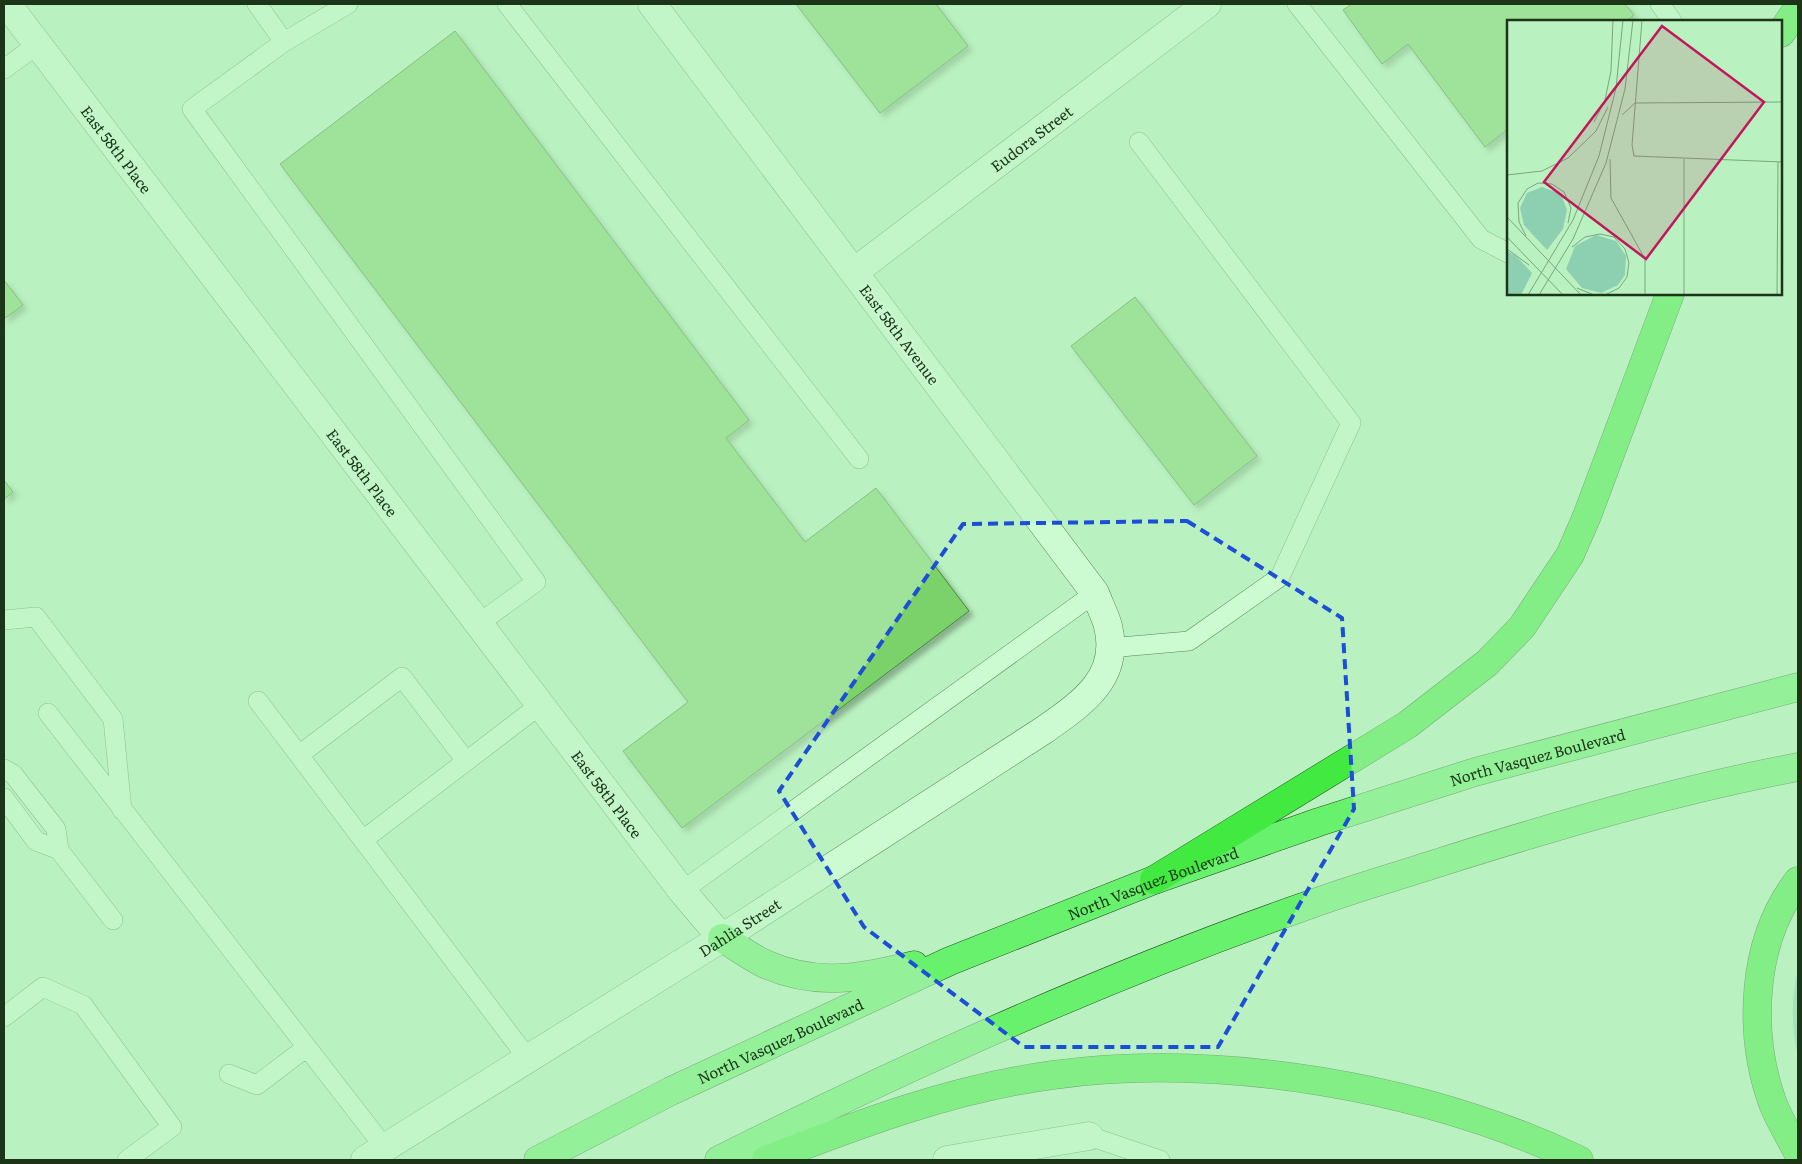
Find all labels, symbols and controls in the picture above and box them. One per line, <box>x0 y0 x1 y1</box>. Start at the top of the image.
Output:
inset map <box>1507 20 1782 295</box>
street label: Eudora Street <box>985 99 1077 176</box>
street label: East 58th Place <box>76 100 158 198</box>
street label: East 58th Avenue <box>854 279 946 389</box>
street label: East 58th Place <box>322 423 404 521</box>
street label: North Vasquez Boulevard <box>1446 722 1628 791</box>
street label: East 58th Place <box>567 745 649 842</box>
street label: North Vasquez Boulevard <box>1064 840 1241 925</box>
street label: Dahlia Street <box>694 892 785 962</box>
street label: North Vasquez Boulevard <box>693 992 867 1089</box>

